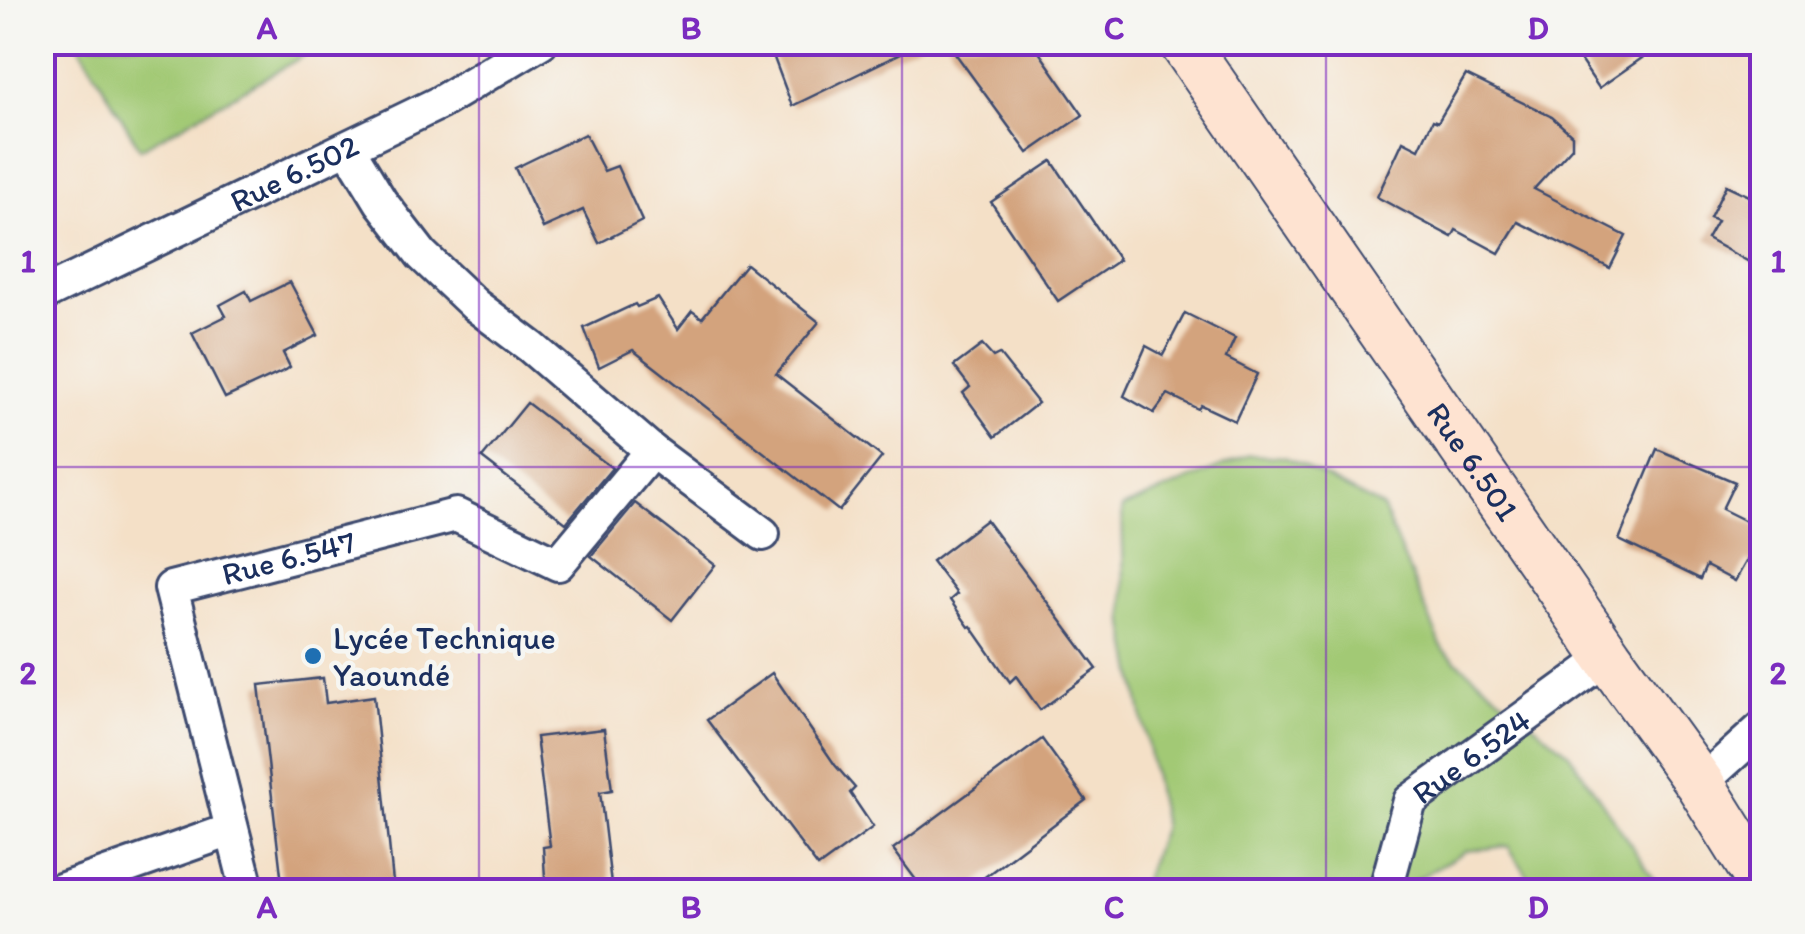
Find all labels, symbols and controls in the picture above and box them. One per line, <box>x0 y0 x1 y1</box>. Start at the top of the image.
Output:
text: A <box>256 9 278 47</box>
text: B <box>681 9 701 47</box>
text: C <box>1104 9 1124 47</box>
text: D <box>1527 9 1549 47</box>
street label: Rue 6.502 <box>224 126 364 220</box>
text: 1 <box>21 242 36 280</box>
text: 1 <box>1771 242 1786 280</box>
street label: Rue 6.501 <box>1419 395 1527 528</box>
street label: Rue 6.547 <box>218 523 359 593</box>
place label: Lycée Technique Yaoundé <box>333 619 556 694</box>
marker: Lycée Technique Yaoundé <box>302 645 324 667</box>
text: 2 <box>20 654 37 692</box>
text: 2 <box>1770 654 1787 692</box>
street label: Rue 6.524 <box>1405 701 1538 812</box>
text: A <box>256 888 278 926</box>
text: B <box>681 888 701 926</box>
text: C <box>1104 888 1124 926</box>
text: D <box>1527 888 1549 926</box>

